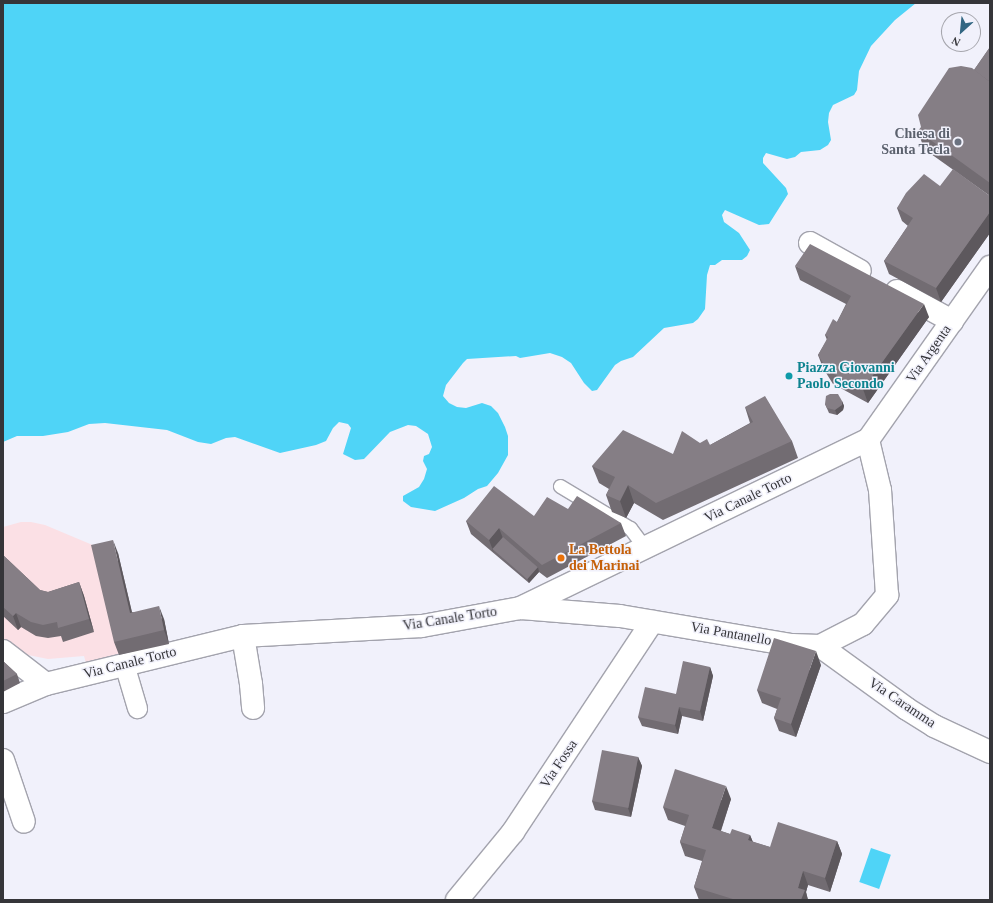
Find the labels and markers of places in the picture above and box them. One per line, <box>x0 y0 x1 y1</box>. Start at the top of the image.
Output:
place label: Chiesa di Santa Tecla <box>881 126 950 158</box>
marker: Chiesa di Santa Tecla <box>953 137 963 147</box>
place label: Piazza Giovanni Paolo Secondo <box>797 360 895 392</box>
marker: Piazza Giovanni Paolo Secondo <box>784 371 794 381</box>
place label: La Bettola dei Marinai <box>569 542 639 574</box>
marker: La Bettola dei Marinai <box>556 553 566 563</box>

